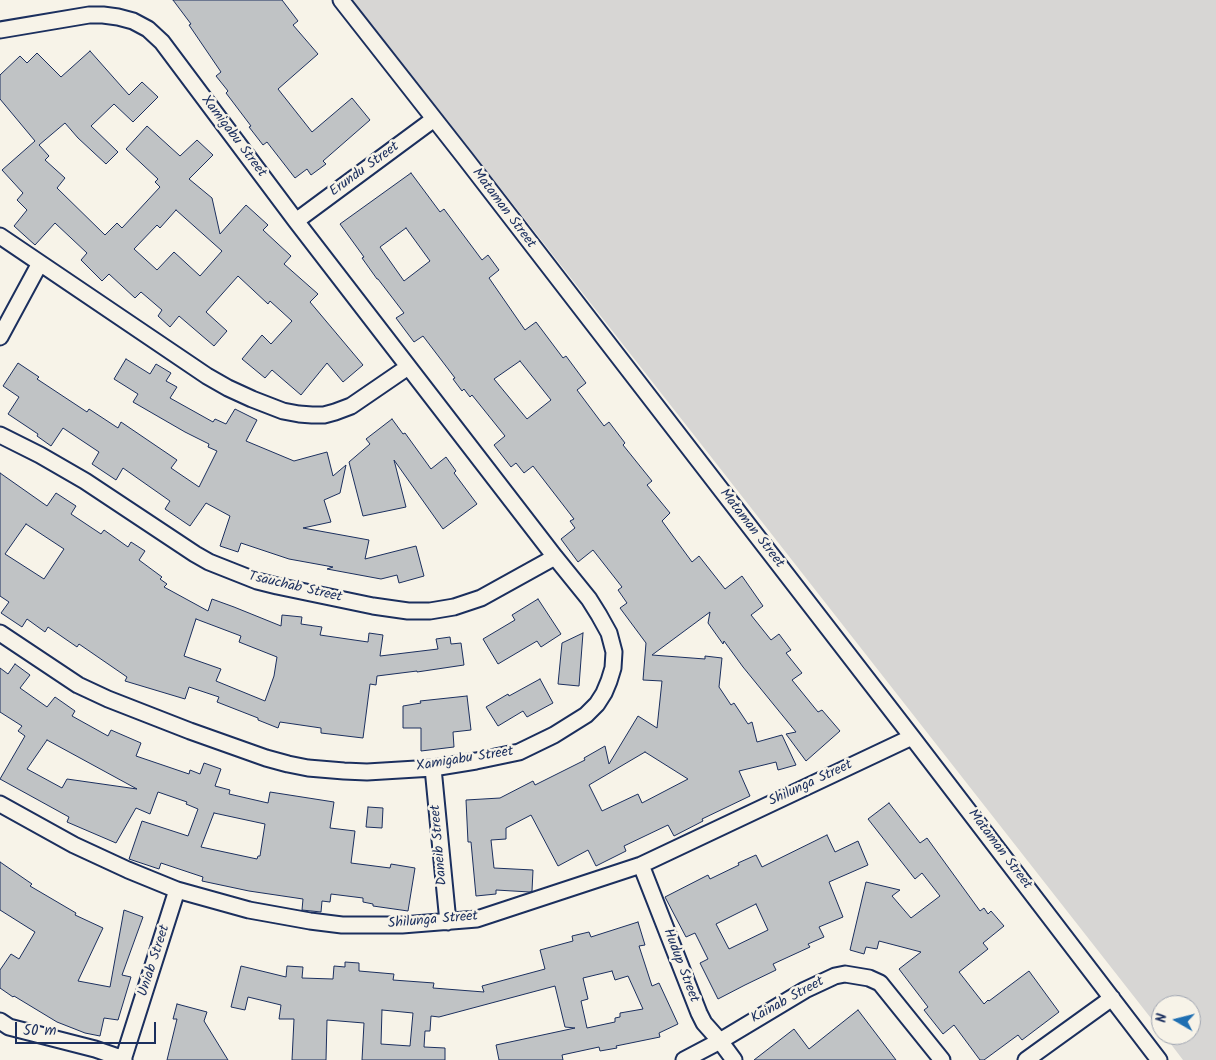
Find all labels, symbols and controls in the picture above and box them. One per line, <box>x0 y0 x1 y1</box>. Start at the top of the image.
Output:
street label: Xamigabu Street <box>197 93 269 181</box>
street label: Erundu Street <box>327 139 403 201</box>
street label: Mataman Street <box>467 166 539 252</box>
street label: Mataman Street <box>715 486 787 572</box>
street label: Tsauchab Street <box>247 569 343 607</box>
street label: Xamigabu Street <box>415 744 515 776</box>
street label: Shilunga Street <box>767 757 855 811</box>
street label: Daneib Street <box>428 804 452 886</box>
street label: Mataman Street <box>963 807 1035 893</box>
street label: Shilunga Street <box>387 909 479 933</box>
street label: Uniab Street <box>136 923 174 999</box>
street label: Hudup Street <box>658 927 702 1005</box>
street label: Kainab Street <box>749 974 827 1028</box>
north arrow <box>1151 995 1201 1045</box>
scale bar <box>18 1012 159 1044</box>
text: N <box>1151 1012 1174 1024</box>
text: 50 m <box>23 1019 57 1043</box>

